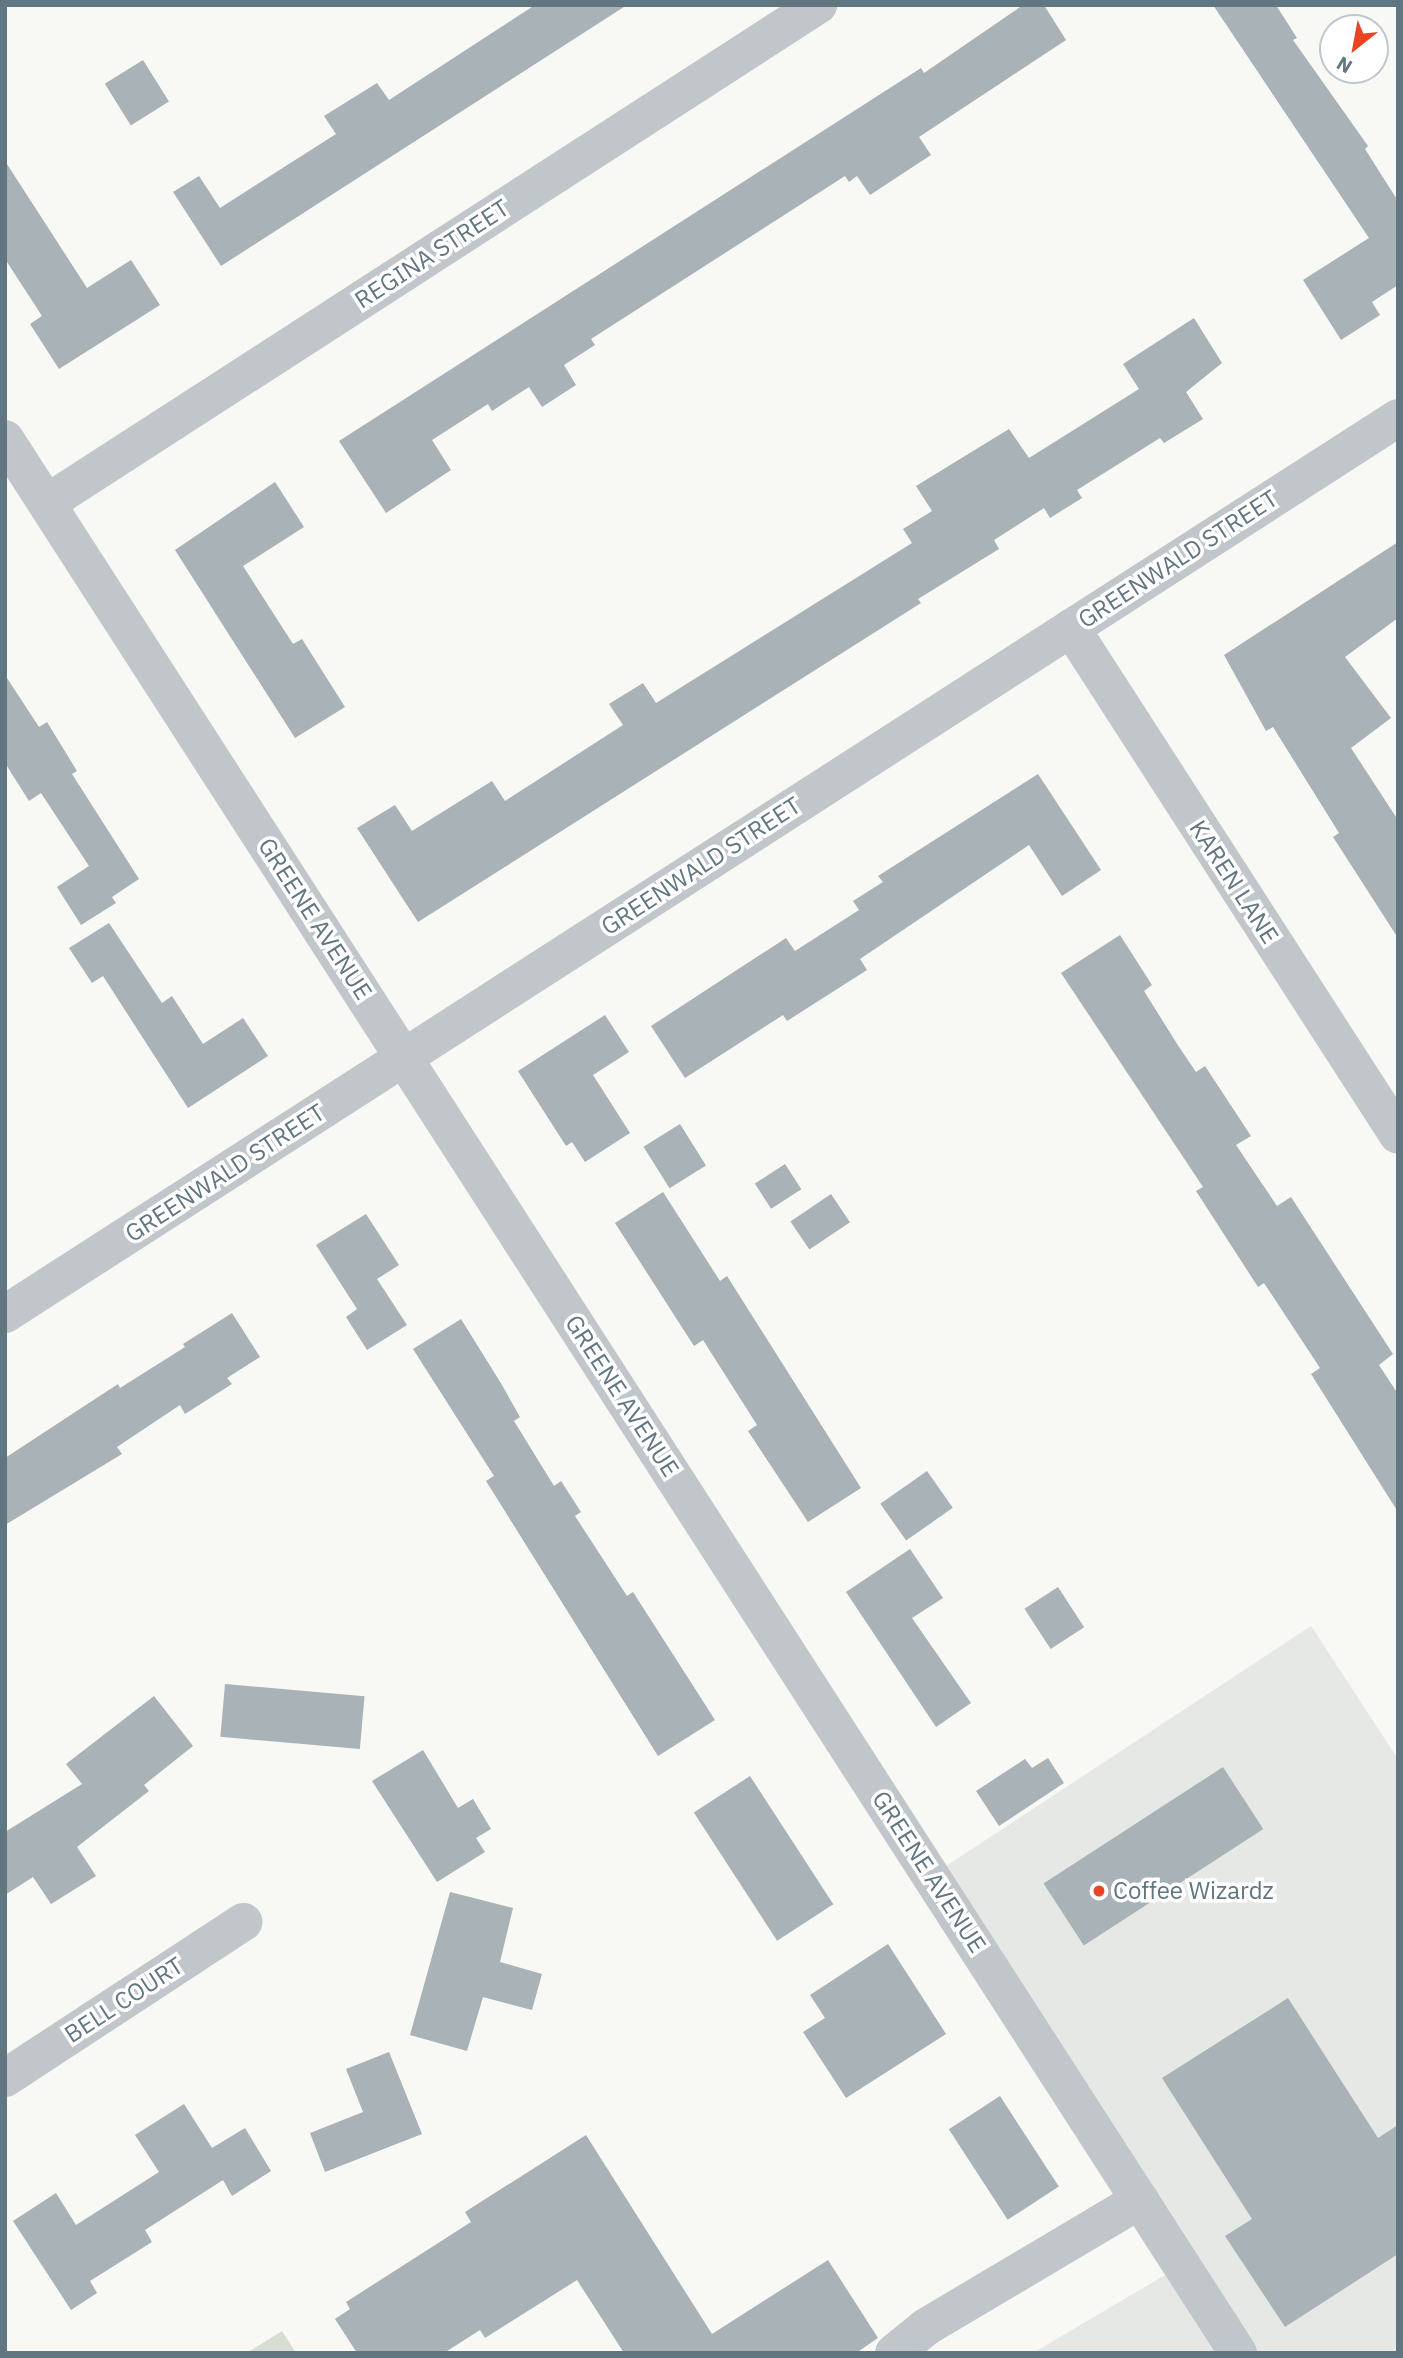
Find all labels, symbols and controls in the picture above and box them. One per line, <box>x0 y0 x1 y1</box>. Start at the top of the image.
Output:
north arrow <box>1319 14 1389 84</box>
text: N <box>1332 51 1356 79</box>
street label: REGINA STREET <box>349 193 515 315</box>
street label: GREENWALD STREET <box>1073 484 1283 634</box>
street label: GREENWALD STREET <box>596 791 806 941</box>
street label: KAREN LANE <box>1183 815 1285 949</box>
street label: GREENE AVENUE <box>252 833 378 1005</box>
street label: GREENWALD STREET <box>120 1098 330 1248</box>
street label: GREENE AVENUE <box>559 1310 685 1482</box>
street label: GREENE AVENUE <box>866 1786 992 1958</box>
place label: Coffee Wizardz <box>1113 1877 1274 1905</box>
marker: Coffee Wizardz <box>1091 1883 1107 1899</box>
street label: BELL COURT <box>59 1951 189 2049</box>

